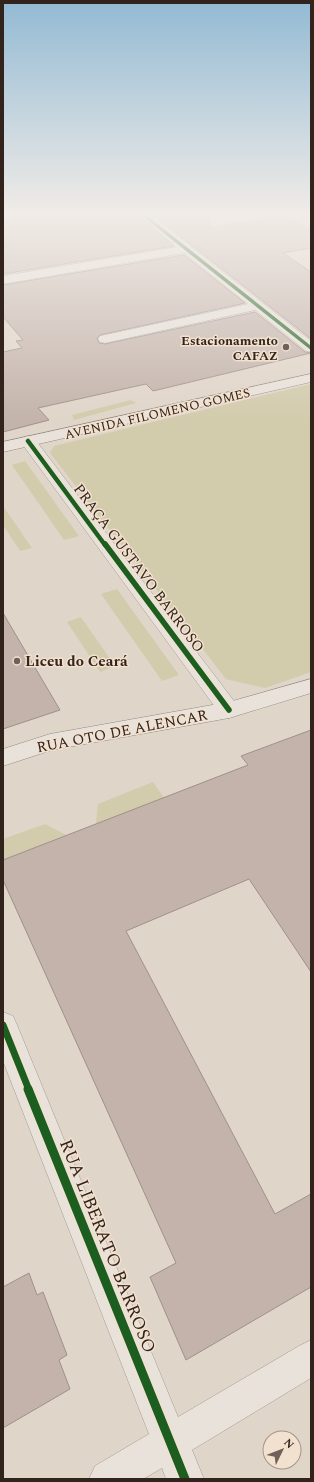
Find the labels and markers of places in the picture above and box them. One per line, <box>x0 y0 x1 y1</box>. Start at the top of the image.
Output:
place label: Estacionamento CAFAZ <box>181 331 278 366</box>
marker: Estacionamento CAFAZ <box>281 342 291 352</box>
place label: Liceu do Ceará <box>25 650 128 673</box>
marker: Liceu do Ceará <box>12 656 22 666</box>

